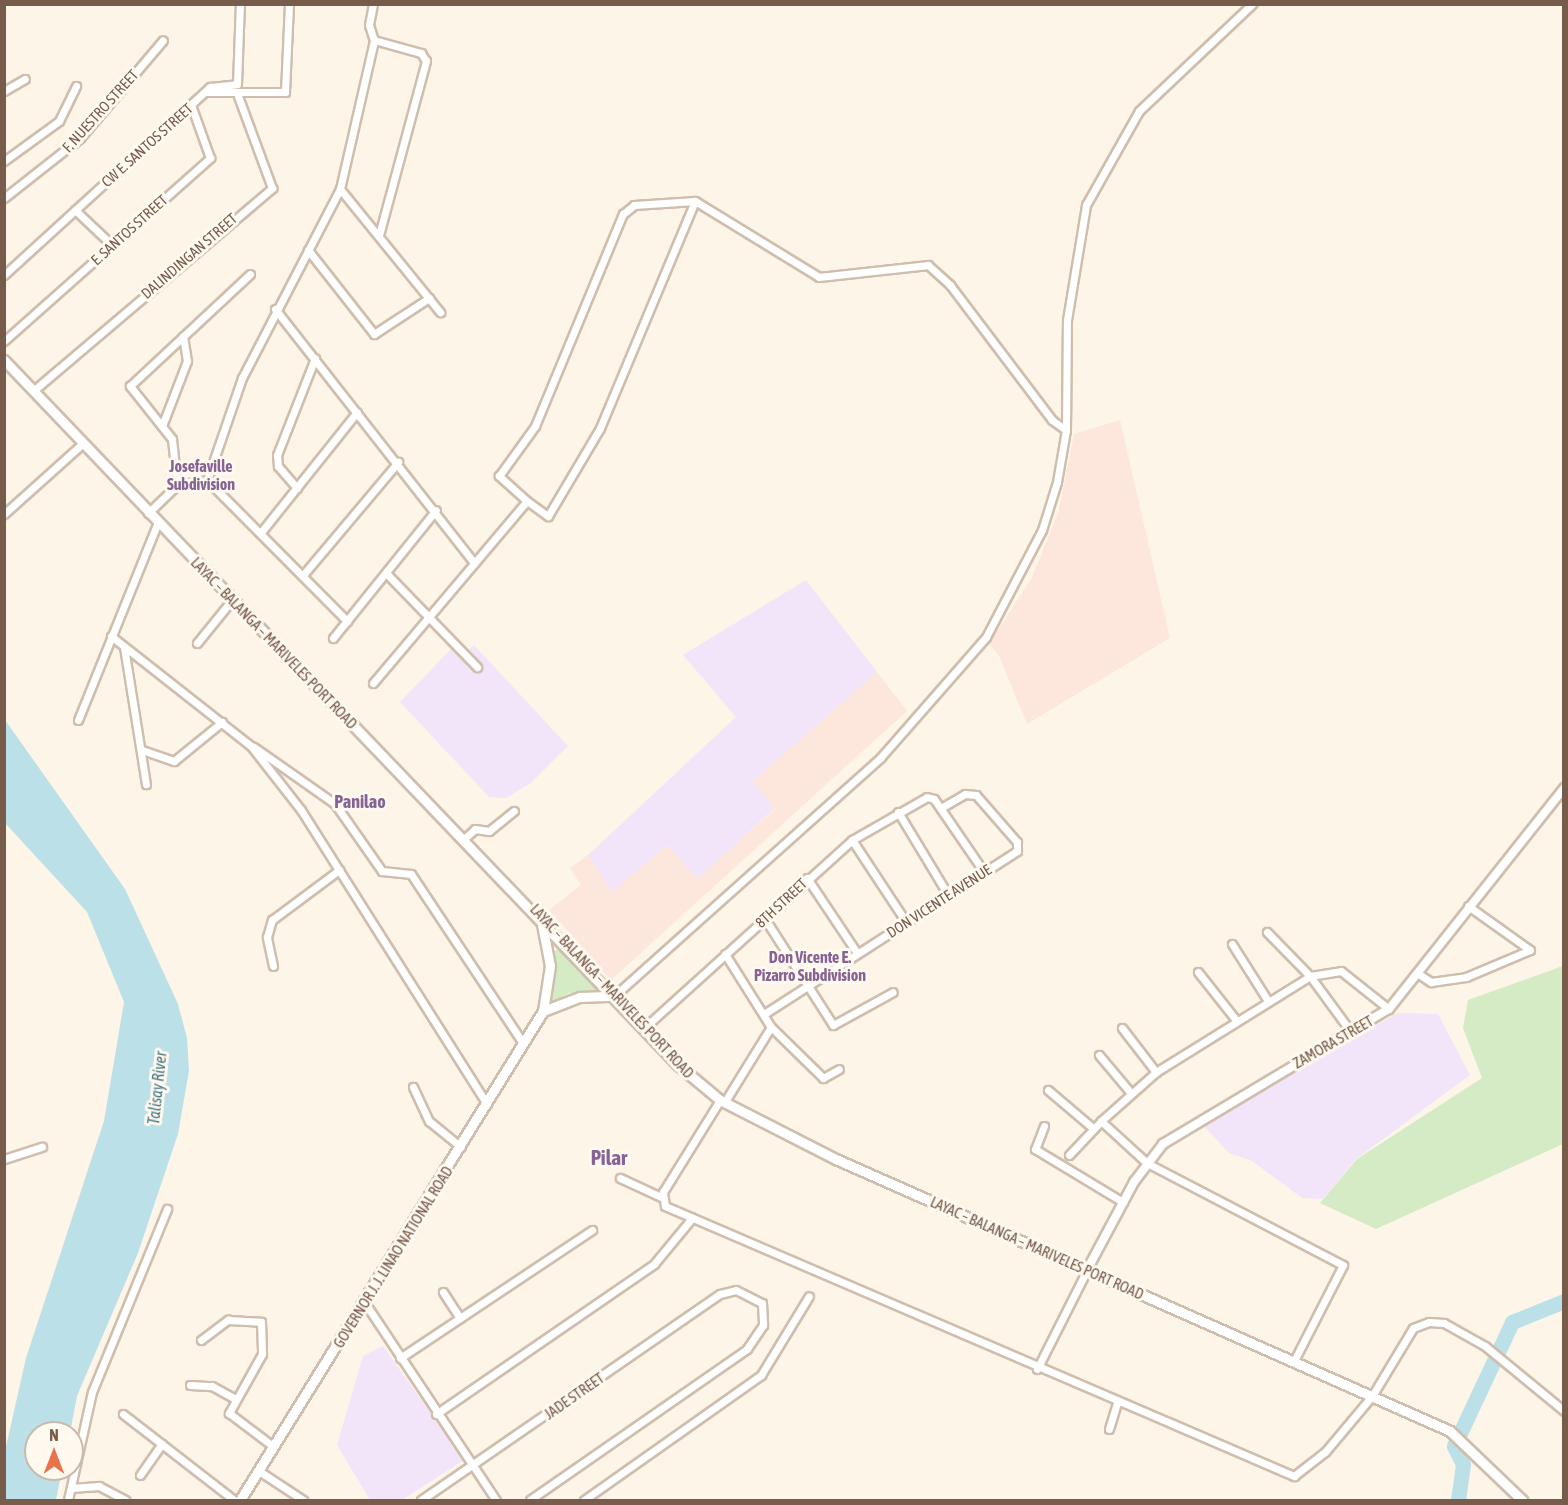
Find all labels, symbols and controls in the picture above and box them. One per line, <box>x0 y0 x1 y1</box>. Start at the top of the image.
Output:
street label: F. NUESTRO STREET <box>58 66 142 156</box>
street label: CW E. SANTOS STREET <box>98 99 196 191</box>
street label: E. SANTOS STREET <box>87 191 171 269</box>
street label: DALINDINGAN STREET <box>137 209 241 303</box>
district label: Josefaville Subdivision <box>167 456 235 494</box>
street label: LAYAC – BALANGA – MARIVELES PORT ROAD <box>187 553 361 733</box>
district label: Panilao <box>334 791 386 813</box>
street label: DON VICENTE AVENUE <box>883 860 995 942</box>
street label: 8TH STREET <box>751 875 811 931</box>
street label: LAYAC – BALANGA – MARIVELES PORT ROAD <box>526 900 698 1082</box>
district label: Don Vicente E. Pizarro Subdivision <box>754 947 866 985</box>
street label: ZAMORA STREET <box>1290 1012 1376 1072</box>
water label: Talisay River <box>144 1051 170 1125</box>
district label: Pilar <box>591 1144 627 1170</box>
street label: GOVERNOR J. J. LINAO NATIONAL ROAD <box>330 1163 456 1351</box>
street label: LAYAC – BALANGA – MARIVELES PORT ROAD <box>928 1193 1146 1303</box>
street label: JADE STREET <box>541 1369 607 1423</box>
north arrow <box>24 1421 84 1481</box>
text: N <box>49 1426 59 1444</box>

